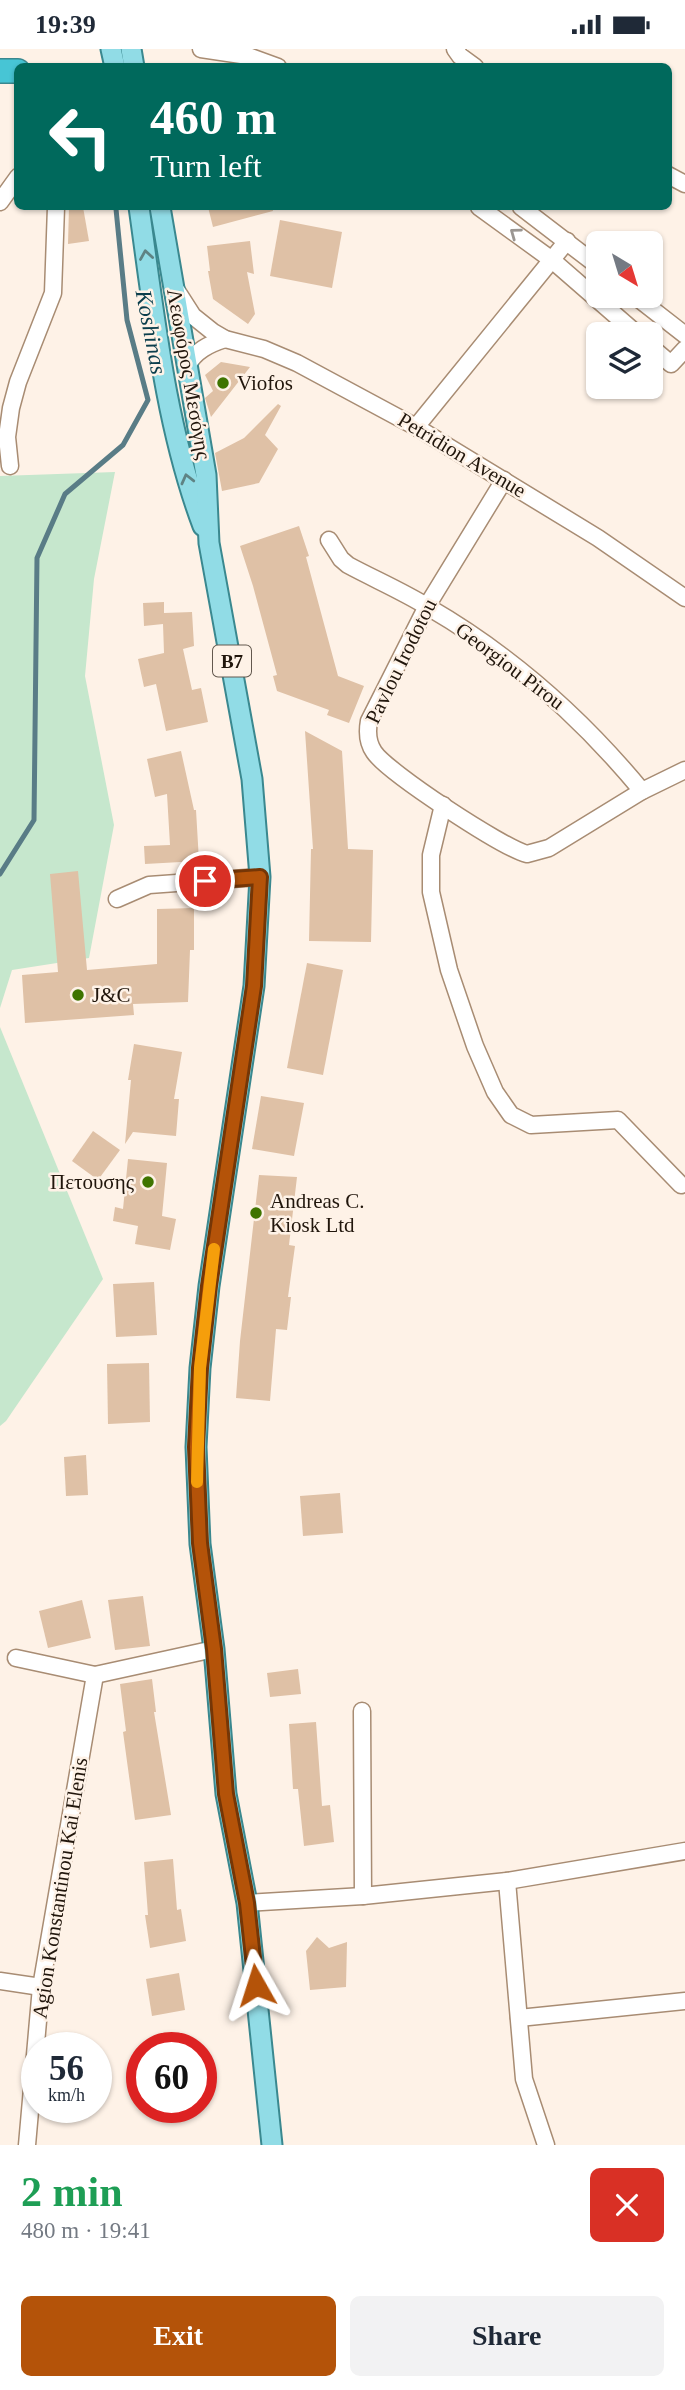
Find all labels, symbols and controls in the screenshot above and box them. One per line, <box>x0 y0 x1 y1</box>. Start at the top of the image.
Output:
text: 19:39 <box>35 10 96 39</box>
text: 460 m <box>150 90 277 145</box>
icon: left <box>35 91 126 182</box>
text: Turn left <box>150 148 262 184</box>
one-way arrow <box>510 229 523 241</box>
north arrow <box>586 231 663 308</box>
map controls <box>586 231 663 399</box>
one-way arrow <box>139 249 154 261</box>
water label: Koshinas <box>130 287 171 376</box>
street label: Λεωφόρος Μεσόγης <box>162 287 216 462</box>
button: layers <box>586 322 663 399</box>
place label: Viofos <box>237 371 293 395</box>
marker: Viofos <box>215 375 231 391</box>
street label: Petridion Avenue <box>394 407 530 503</box>
one-way arrow <box>181 473 195 485</box>
street label: Pavlou Irodotou <box>360 594 442 727</box>
street label: Georgiou Pirou <box>451 617 569 715</box>
road number: B7 <box>213 645 251 677</box>
pin <box>175 851 235 911</box>
icon: arrive <box>186 862 224 900</box>
place label: J&C <box>92 983 131 1007</box>
marker: J&C <box>70 987 86 1003</box>
place label: Πετουσης <box>50 1170 135 1194</box>
marker: Πετουσης <box>140 1174 156 1190</box>
place label: Andreas C. Kiosk Ltd <box>270 1189 364 1237</box>
marker: Andreas C. Kiosk Ltd <box>248 1205 264 1221</box>
street label: Agion Konstantinou Kai Elenis <box>27 1756 93 2020</box>
position arrow <box>219 1948 293 2022</box>
speed limit sign: 60 <box>126 2032 217 2123</box>
text: 56 <box>49 2049 84 2088</box>
text: km/h <box>48 2085 85 2105</box>
button: close <box>590 2168 664 2242</box>
text: 2 min <box>21 2169 123 2215</box>
text: 480 m · 19:41 <box>21 2218 151 2243</box>
button: Exit <box>21 2296 336 2376</box>
button: Share <box>350 2296 664 2376</box>

